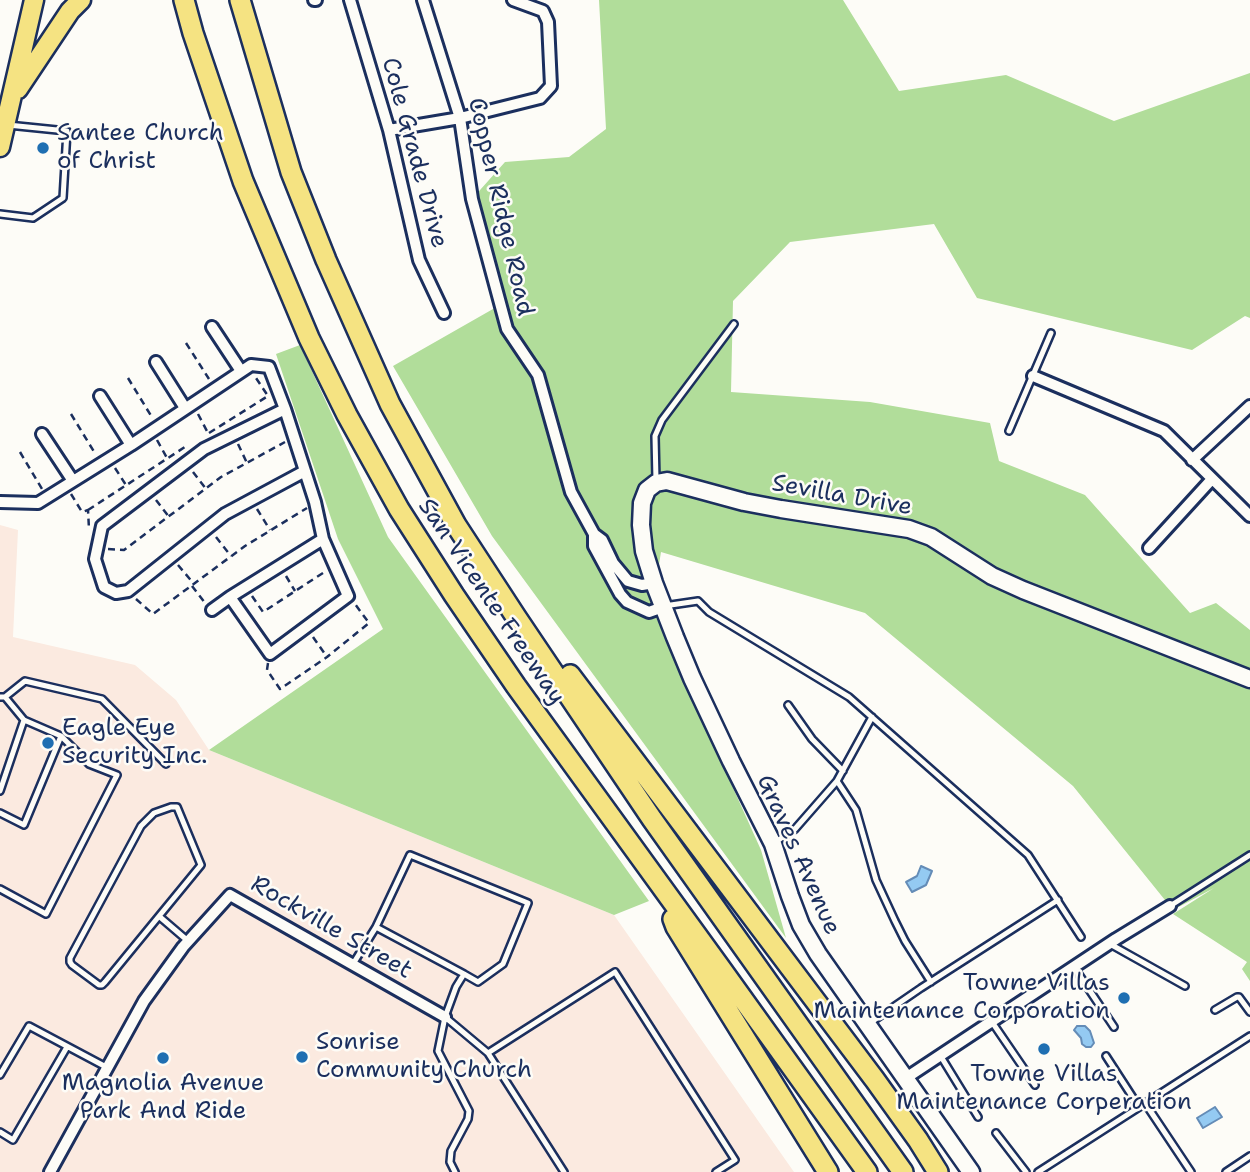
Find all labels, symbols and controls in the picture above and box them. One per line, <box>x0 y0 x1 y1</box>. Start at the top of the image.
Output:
street label: Cole Grade Drive <box>375 55 453 251</box>
street label: Copper Ridge Road <box>461 95 539 319</box>
place label: Santee Church of Christ <box>57 120 224 176</box>
marker: Santee Church of Christ <box>35 140 51 156</box>
street label: Sevilla Drive <box>770 470 914 522</box>
street label: San Vicente Freeway <box>411 494 571 710</box>
place label: Eagle Eye Security Inc. <box>62 715 207 771</box>
marker: Eagle Eye Security Inc. <box>40 735 56 751</box>
street label: Graves Avenue <box>750 770 846 940</box>
street label: Rockville Street <box>245 870 417 986</box>
place label: Towne Villas Maintenance Corporation <box>813 970 1110 1026</box>
marker: Towne Villas Maintenance Corporation <box>1116 990 1132 1006</box>
place label: Sonrise Community Church <box>316 1029 532 1085</box>
marker: Towne Villas Maintenance Corperation <box>1036 1041 1052 1057</box>
marker: Sonrise Community Church <box>294 1049 310 1065</box>
marker: Magnolia Avenue Park And Ride <box>155 1050 171 1066</box>
place label: Towne Villas Maintenance Corperation <box>896 1061 1192 1117</box>
place label: Magnolia Avenue Park And Ride <box>62 1070 264 1126</box>

